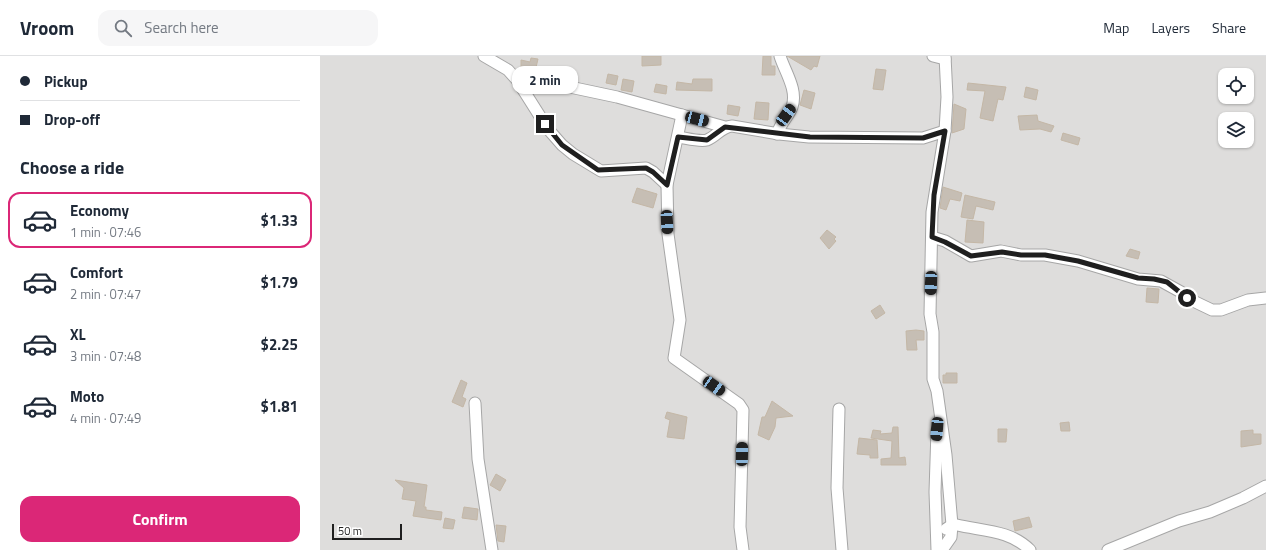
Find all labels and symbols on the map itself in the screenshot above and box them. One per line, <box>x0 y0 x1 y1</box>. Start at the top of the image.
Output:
callout: 2 min <box>512 66 578 94</box>
car <box>774 102 798 128</box>
car <box>684 110 710 128</box>
route end <box>536 115 554 133</box>
car <box>660 210 674 234</box>
car <box>925 271 937 295</box>
route start <box>1178 289 1196 307</box>
car <box>701 374 727 398</box>
car <box>930 417 944 441</box>
car <box>736 442 748 466</box>
scale bar <box>332 522 402 541</box>

